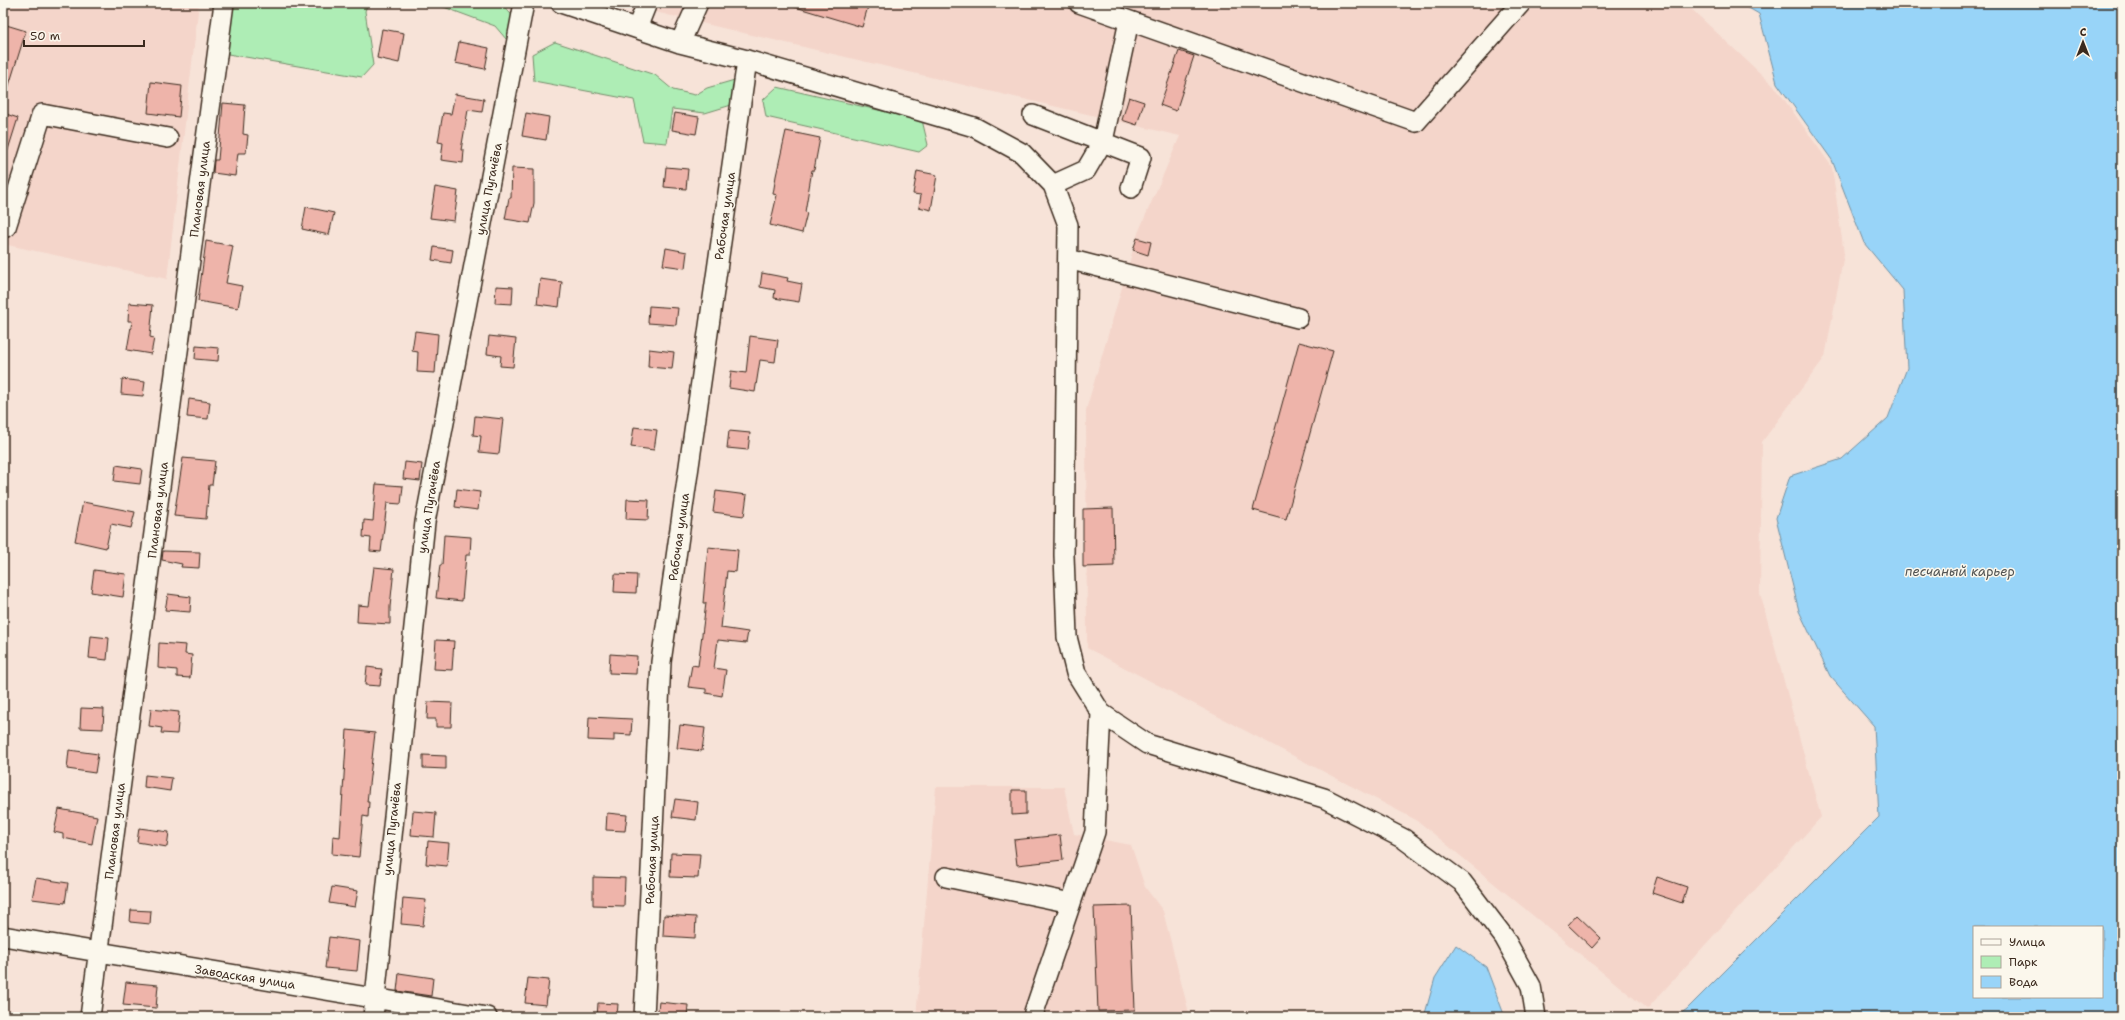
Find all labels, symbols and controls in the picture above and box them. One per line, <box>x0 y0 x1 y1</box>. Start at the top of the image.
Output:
scale bar <box>24 22 144 48</box>
north arrow <box>2063 22 2103 62</box>
text: С <box>2080 25 2087 40</box>
text: 50 m <box>30 28 60 44</box>
street label: Плановая улица <box>186 139 214 238</box>
street label: улица Пугачёва <box>472 141 506 237</box>
street label: Рабочая улица <box>711 170 739 261</box>
street label: улица Пугачёва <box>414 459 444 555</box>
street label: Плановая улица <box>144 460 172 559</box>
street label: Рабочая улица <box>665 491 693 582</box>
water label: песчаный карьер <box>1905 563 2015 580</box>
street label: Плановая улица <box>101 781 129 880</box>
street label: улица Пугачёва <box>379 781 405 876</box>
street label: Рабочая улица <box>642 815 662 905</box>
legend <box>1973 926 2103 998</box>
text: Улица <box>2009 934 2046 950</box>
text: Парк <box>2009 954 2038 970</box>
street label: Заводская улица <box>194 961 297 993</box>
text: Вода <box>2009 974 2038 990</box>

